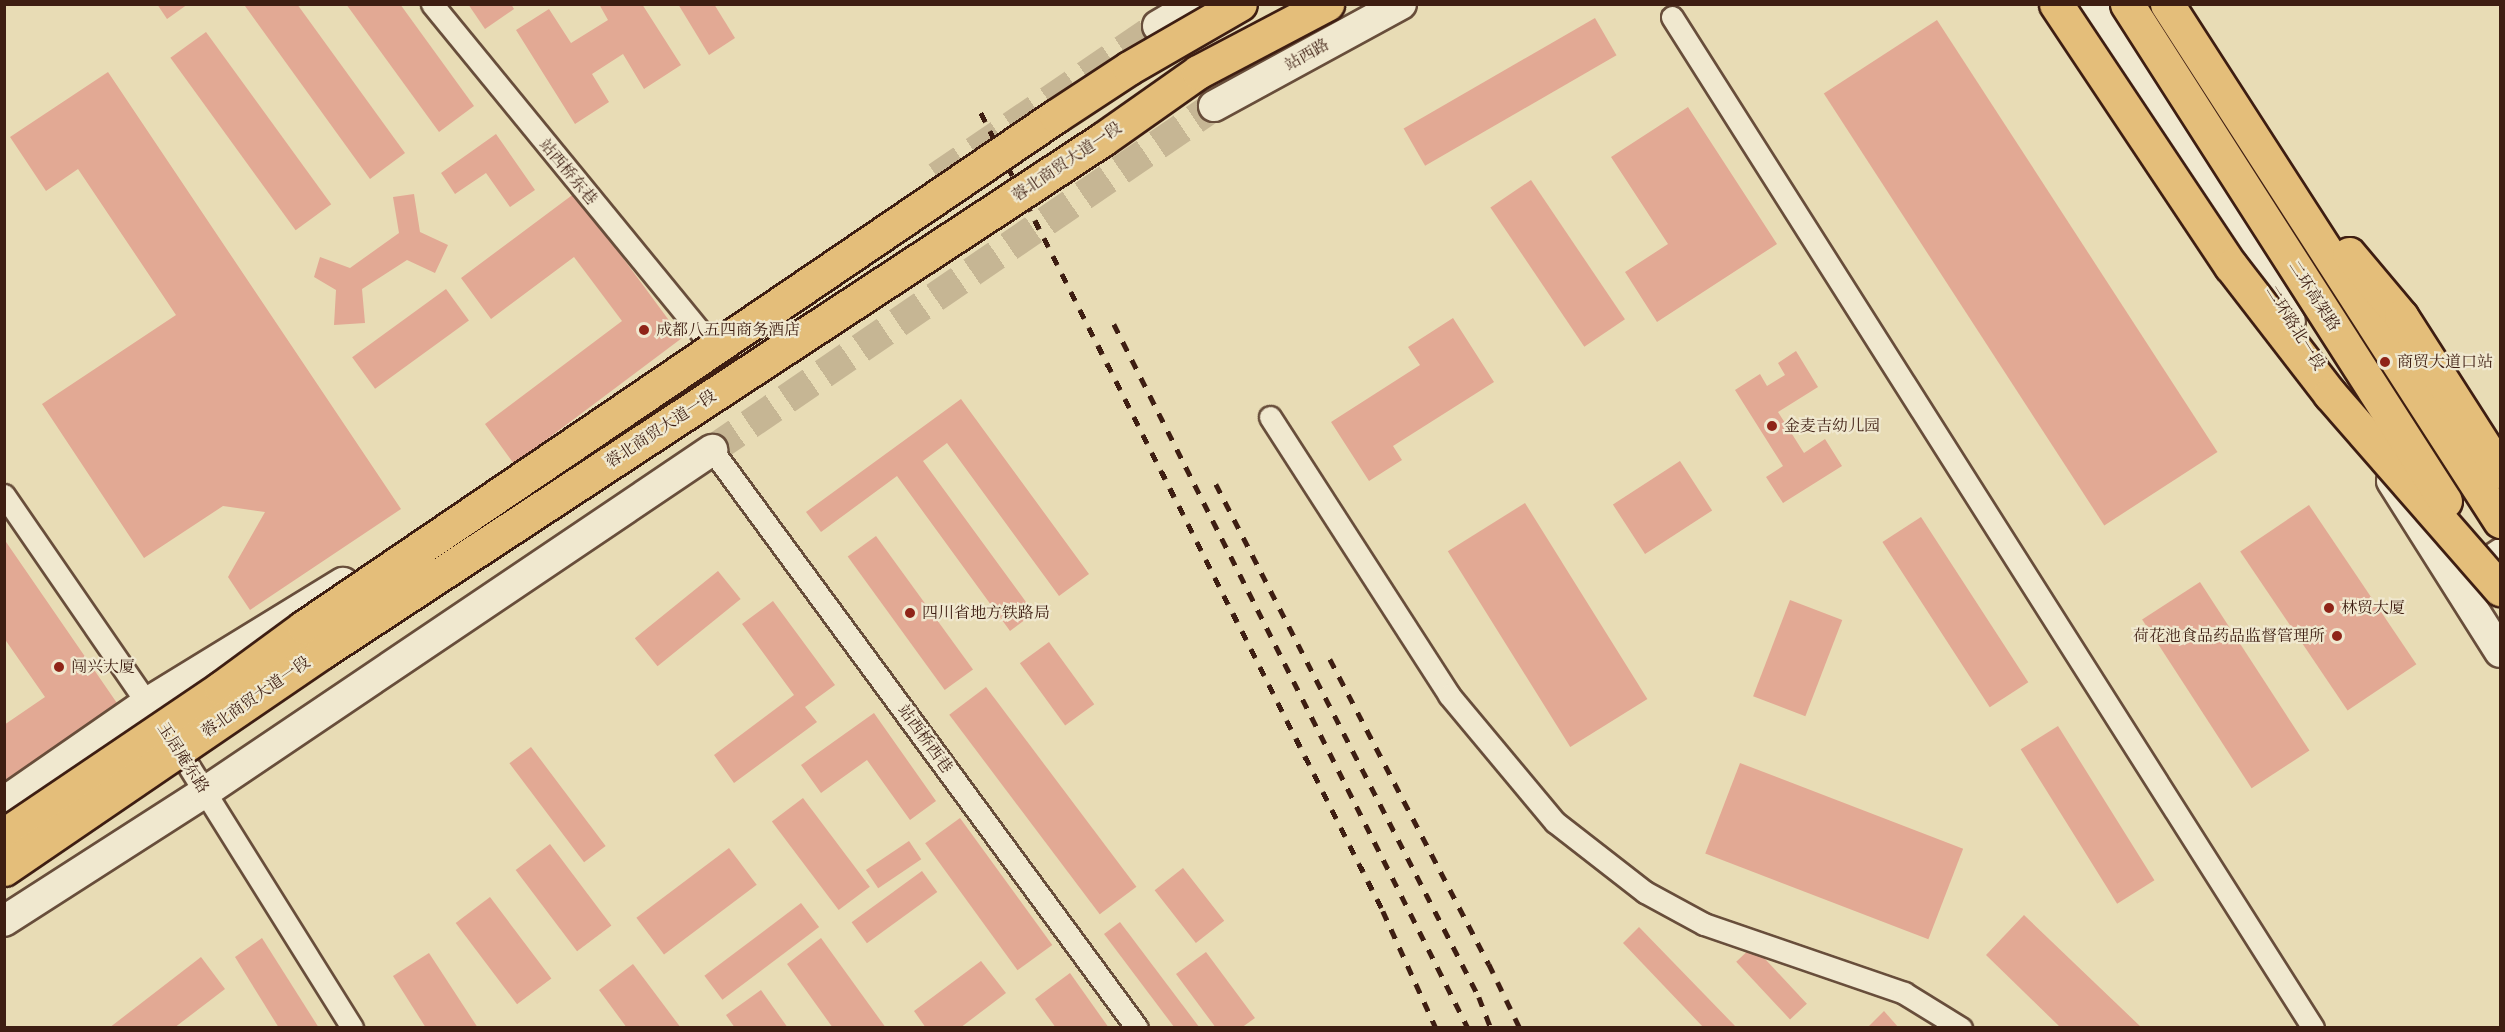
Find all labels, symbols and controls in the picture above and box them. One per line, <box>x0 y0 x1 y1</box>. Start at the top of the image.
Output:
street label: 站西路 <box>1281 35 1333 75</box>
street label: 蓉北商贸大道一段 <box>1009 118 1125 206</box>
street label: 站西桥东巷 <box>535 135 601 209</box>
street label: 二环高架路 <box>2284 257 2344 335</box>
street label: 二环路北一段 <box>2261 282 2329 374</box>
place label: 成都八五四商务酒店 <box>656 320 800 340</box>
marker: 成都八五四商务酒店 <box>637 323 651 337</box>
place label: 商贸大道口站 <box>2397 352 2493 372</box>
marker: 商贸大道口站 <box>2378 355 2392 369</box>
street label: 蓉北商贸大道一段 <box>602 386 720 472</box>
place label: 金麦吉幼儿园 <box>1784 416 1880 436</box>
marker: 金麦吉幼儿园 <box>1765 419 1779 433</box>
place label: 林贸大厦 <box>2341 598 2405 618</box>
marker: 林贸大厦 <box>2322 601 2336 615</box>
place label: 四川省地方铁路局 <box>922 603 1050 623</box>
marker: 四川省地方铁路局 <box>903 606 917 620</box>
place label: 荷花池食品药品监督管理所 <box>2133 626 2325 646</box>
marker: 荷花池食品药品监督管理所 <box>2330 629 2344 643</box>
street label: 蓉北商贸大道一段 <box>198 652 314 742</box>
place label: 闯兴大厦 <box>71 657 135 677</box>
marker: 闯兴大厦 <box>52 660 66 674</box>
street label: 站西桥西巷 <box>894 701 956 777</box>
street label: 玉居庵东路 <box>153 719 213 797</box>

